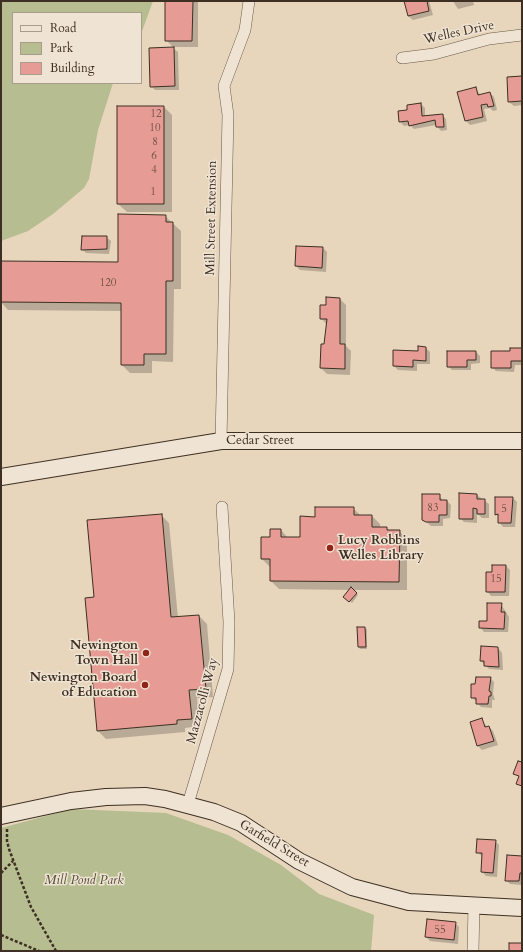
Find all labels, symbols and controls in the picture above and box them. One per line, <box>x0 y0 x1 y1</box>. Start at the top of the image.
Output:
legend <box>12 12 142 84</box>
street label: Welles Drive <box>422 18 496 48</box>
text: Road <box>50 20 76 36</box>
text: Park <box>50 40 73 56</box>
text: Building <box>50 60 94 76</box>
house number: 12 <box>150 107 162 121</box>
house number: 10 <box>149 121 161 135</box>
house number: 8 <box>152 135 158 149</box>
house number: 6 <box>151 149 157 163</box>
street label: Mill Street Extension <box>203 160 221 276</box>
house number: 4 <box>151 163 157 177</box>
house number: 1 <box>150 185 156 199</box>
house number: 120 <box>100 276 116 290</box>
street label: Cedar Street <box>226 433 294 449</box>
house number: 83 <box>427 501 439 515</box>
house number: 5 <box>501 502 507 516</box>
place label: Lucy Robbins Welles Library <box>338 533 424 564</box>
marker: Lucy Robbins Welles Library <box>325 543 335 553</box>
house number: 15 <box>490 572 502 586</box>
place label: Newington Town Hall <box>70 638 138 669</box>
marker: Newington Town Hall <box>141 648 151 658</box>
street label: Mazzacolli Way <box>184 656 222 746</box>
place label: Newington Board of Education <box>30 670 137 701</box>
marker: Newington Board of Education <box>140 680 150 690</box>
street label: Garfield Street <box>236 817 312 871</box>
park label: Mill Pond Park <box>44 873 124 889</box>
house number: 55 <box>434 923 446 937</box>

